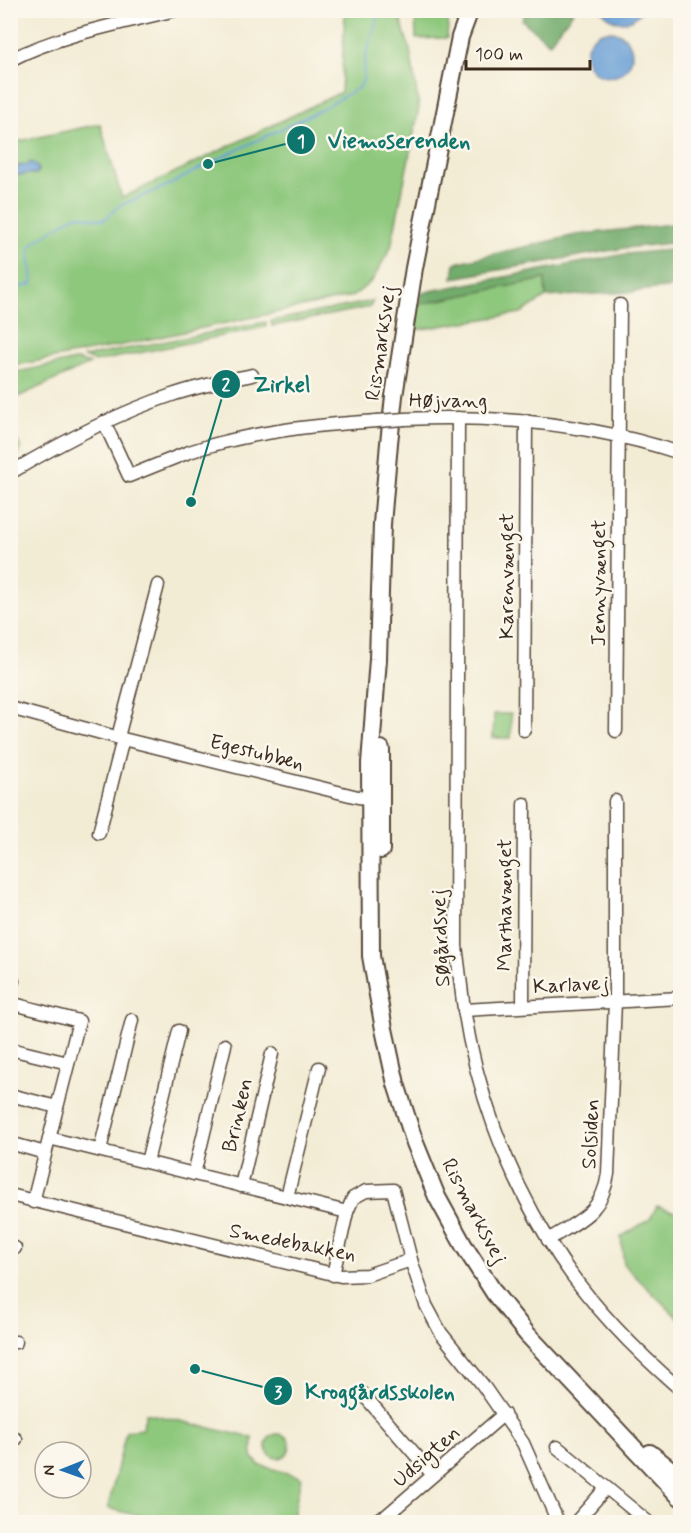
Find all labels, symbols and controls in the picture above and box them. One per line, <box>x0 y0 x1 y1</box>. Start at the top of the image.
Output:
scale bar <box>466 33 590 71</box>
text: 100 m <box>475 43 523 67</box>
callout: Viemoserenden <box>286 120 483 160</box>
text: Viemoserenden <box>328 128 470 156</box>
text: 1 <box>297 130 305 154</box>
street label: Rismarksvej <box>359 284 403 403</box>
callout: Zirkel <box>211 364 322 404</box>
text: Zirkel <box>254 372 310 400</box>
text: 2 <box>222 373 231 397</box>
street label: Højvang <box>409 387 487 415</box>
street label: Karenvænget <box>493 513 523 639</box>
street label: Jennyvænget <box>585 519 615 646</box>
street label: Egestubben <box>207 728 307 778</box>
street label: Marthavænget <box>491 839 521 971</box>
street label: Søgårdsvej <box>424 888 458 988</box>
street label: Karlavej <box>532 969 610 1001</box>
street label: Brinken <box>216 1075 260 1155</box>
street label: Solsiden <box>575 1098 607 1170</box>
street label: Rismarksvej <box>434 1154 514 1269</box>
street label: Smedebakken <box>227 1217 359 1269</box>
callout: Kroggårdsskolen <box>263 1371 467 1411</box>
text: Kroggårdsskolen <box>305 1379 455 1411</box>
text: 3 <box>274 1381 283 1405</box>
street label: Udsigten <box>387 1419 467 1495</box>
north arrow <box>33 1440 93 1500</box>
text: N <box>39 1465 60 1476</box>

